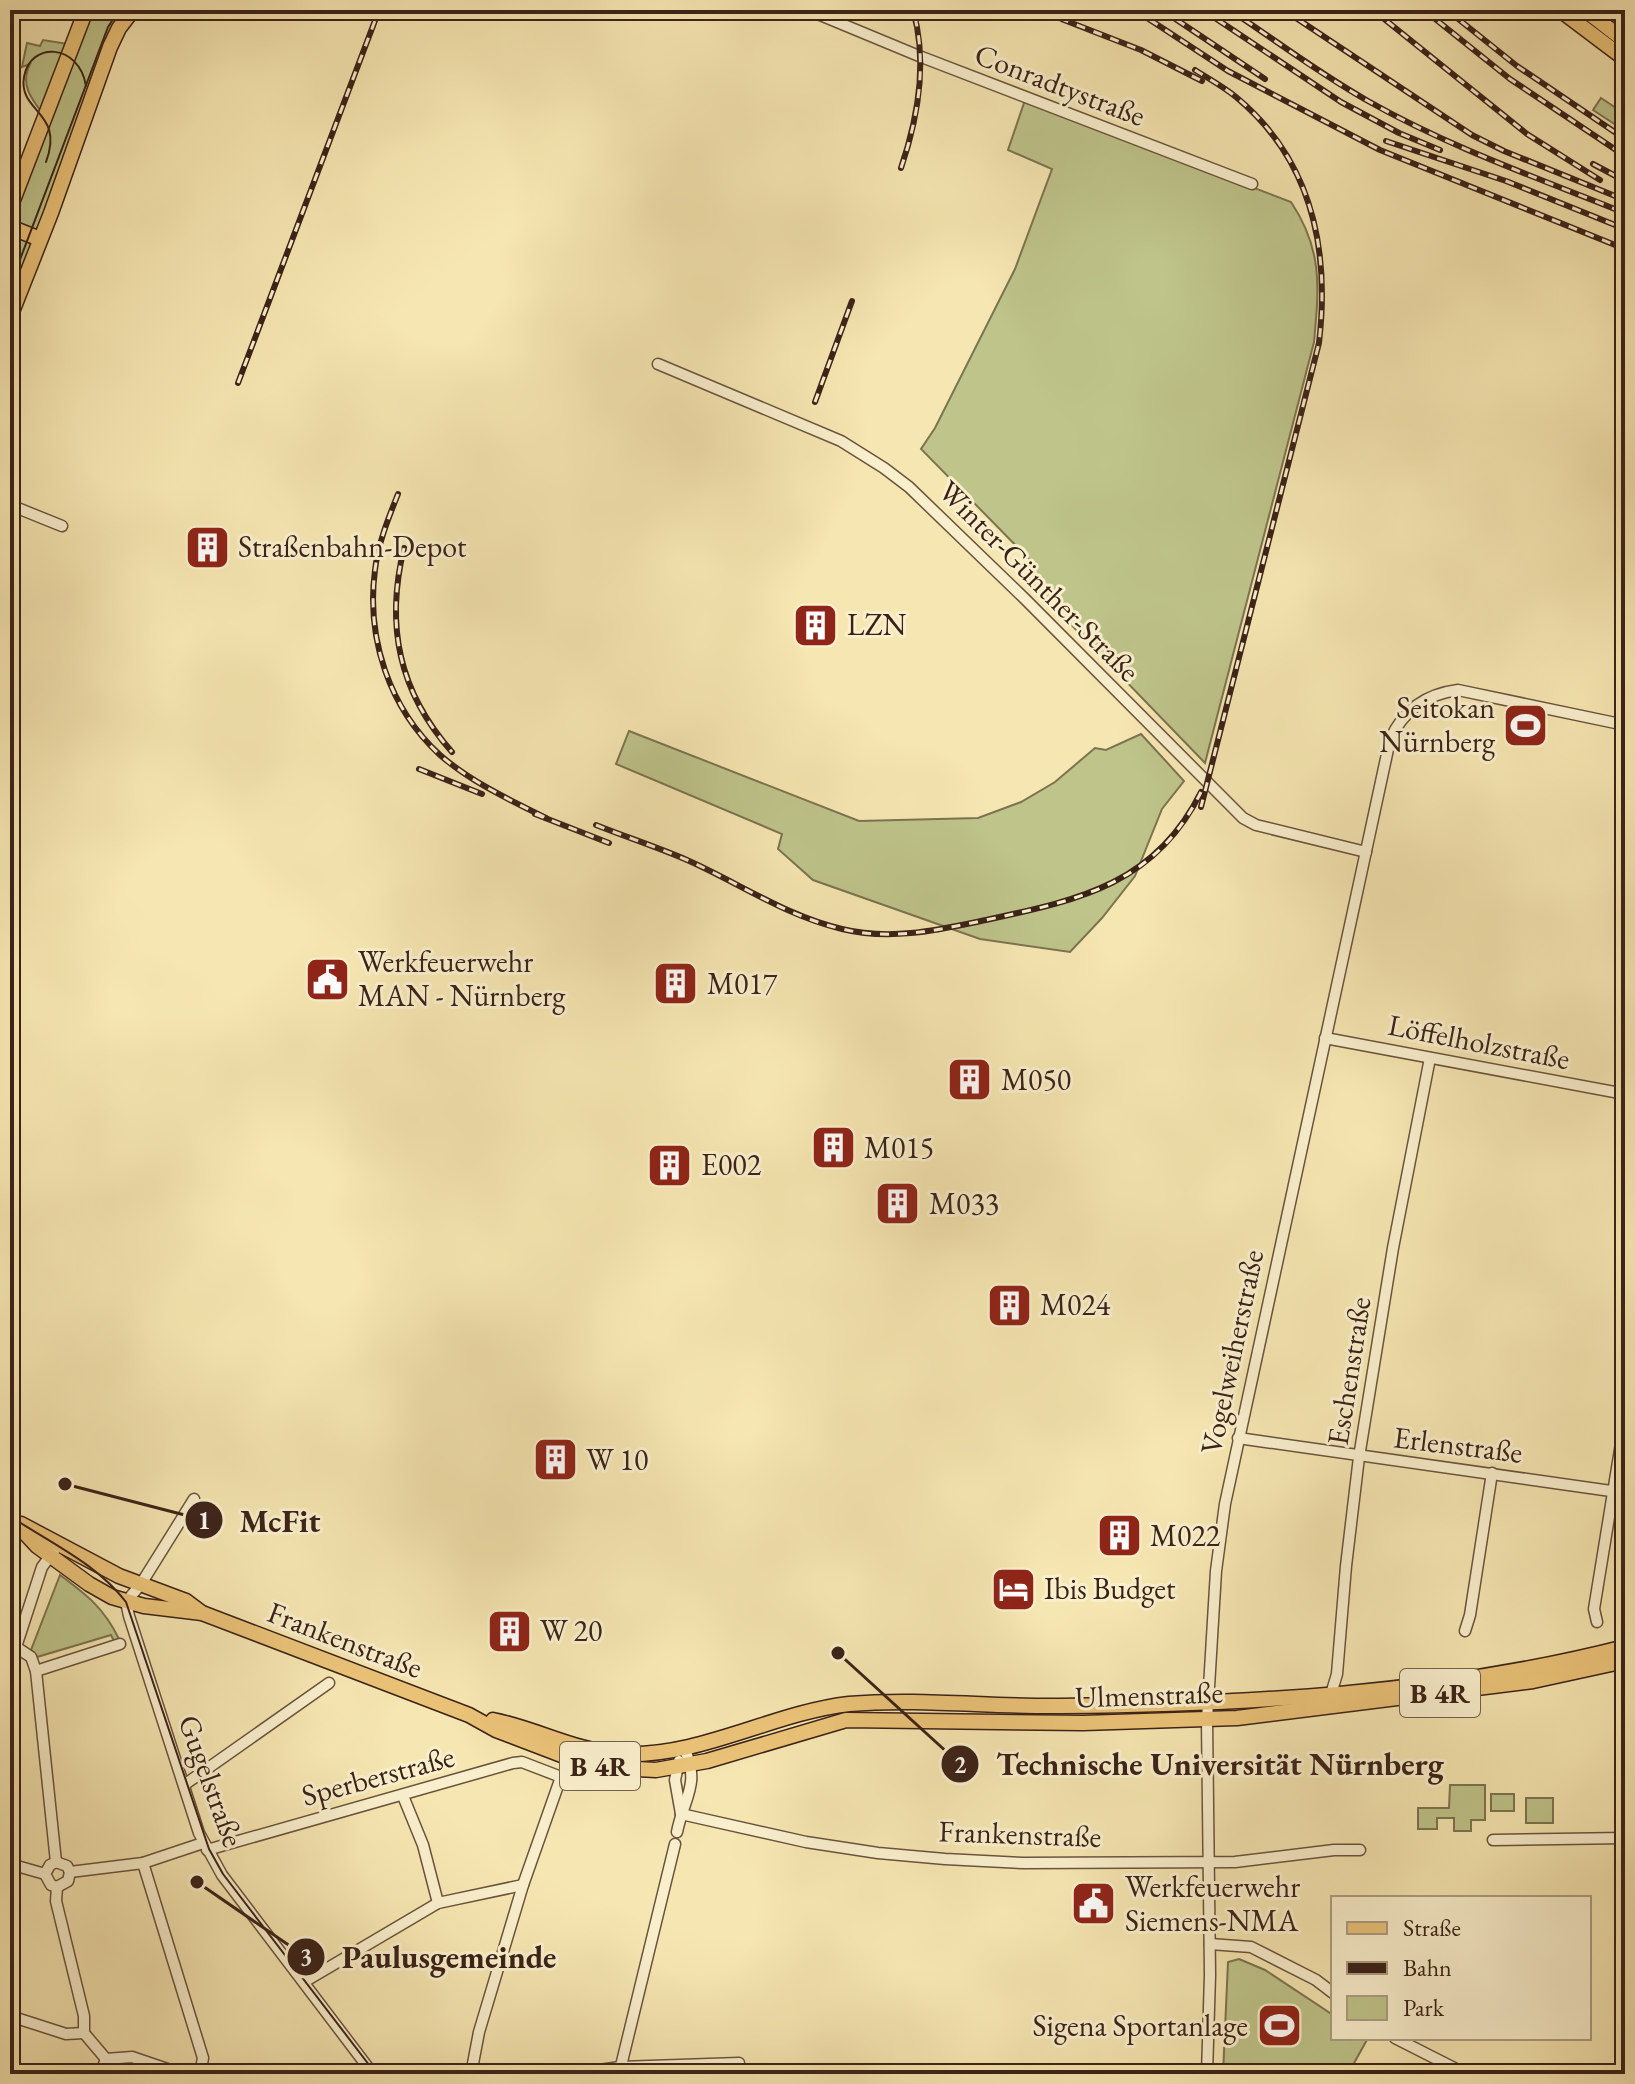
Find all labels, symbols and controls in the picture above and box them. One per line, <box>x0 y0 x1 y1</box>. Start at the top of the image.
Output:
street label: Conradtystraße <box>969 34 1151 135</box>
street label: Winter-Günther-Straße <box>930 471 1149 690</box>
building icon: Straßenbahn-Depot <box>183 523 231 571</box>
place label: Straßenbahn-Depot <box>238 527 467 566</box>
building icon: LZN <box>792 601 840 649</box>
place label: LZN <box>847 605 907 644</box>
place label: Seitokan Nürnberg <box>1379 688 1496 761</box>
sports icon: Seitokan Nürnberg <box>1502 701 1550 749</box>
place label: Werkfeuerwehr MAN - Nürnberg <box>358 942 566 1015</box>
public building icon: Werkfeuerwehr MAN - Nürnberg <box>303 955 351 1003</box>
building icon: M017 <box>652 960 700 1008</box>
place label: M017 <box>707 964 778 1003</box>
street label: Löffelholzstraße <box>1385 1005 1573 1078</box>
building icon: M050 <box>946 1056 994 1104</box>
place label: M050 <box>1001 1060 1071 1099</box>
building icon: M015 <box>809 1124 857 1172</box>
place label: M015 <box>864 1128 934 1167</box>
building icon: E002 <box>646 1141 694 1189</box>
place label: E002 <box>701 1145 762 1184</box>
building icon: M033 <box>874 1180 922 1228</box>
place label: M033 <box>929 1184 999 1223</box>
street label: Vogelweiherstraße <box>1191 1246 1272 1458</box>
building icon: M024 <box>985 1281 1033 1329</box>
place label: M024 <box>1040 1285 1111 1324</box>
street label: Eschenstraße <box>1318 1294 1379 1448</box>
street label: Erlenstraße <box>1391 1417 1525 1472</box>
building icon: W 10 <box>531 1436 579 1484</box>
place label: W 10 <box>586 1440 648 1479</box>
callout: McFit <box>184 1492 337 1548</box>
text: McFit <box>240 1500 320 1542</box>
text: 1 <box>198 1505 210 1536</box>
building icon: M022 <box>1095 1512 1143 1560</box>
place label: M022 <box>1150 1516 1221 1555</box>
hotel icon: Ibis Budget <box>989 1565 1037 1613</box>
place label: Ibis Budget <box>1044 1569 1176 1608</box>
street label: Frankenstraße <box>262 1592 428 1687</box>
building icon: W 20 <box>485 1607 533 1655</box>
place label: W 20 <box>540 1611 602 1650</box>
road number: B 4R <box>1400 1669 1480 1717</box>
street label: Ulmenstraße <box>1074 1672 1224 1717</box>
street label: Gugelstraße <box>170 1710 253 1852</box>
street label: Sperberstraße <box>297 1736 458 1815</box>
callout: Technische Universität Nürnberg <box>940 1736 1460 1792</box>
road number: B 4R <box>560 1742 640 1790</box>
text: Technische Universität Nürnberg <box>996 1743 1445 1785</box>
text: 2 <box>954 1749 967 1780</box>
street label: Frankenstraße <box>938 1811 1102 1856</box>
place label: Werkfeuerwehr Siemens-NMA <box>1125 1867 1300 1940</box>
public building icon: Werkfeuerwehr Siemens-NMA <box>1070 1880 1118 1928</box>
legend <box>1331 1896 1591 2040</box>
text: Straße <box>1403 1912 1461 1943</box>
callout: Paulusgemeinde <box>286 1929 573 1985</box>
text: Paulusgemeinde <box>342 1936 556 1978</box>
text: 3 <box>300 1941 312 1972</box>
text: Bahn <box>1403 1952 1452 1983</box>
text: Park <box>1403 1992 1445 2023</box>
sports icon: Sigena Sportanlage <box>1255 2002 1303 2050</box>
place label: Sigena Sportanlage <box>1033 2006 1248 2045</box>

